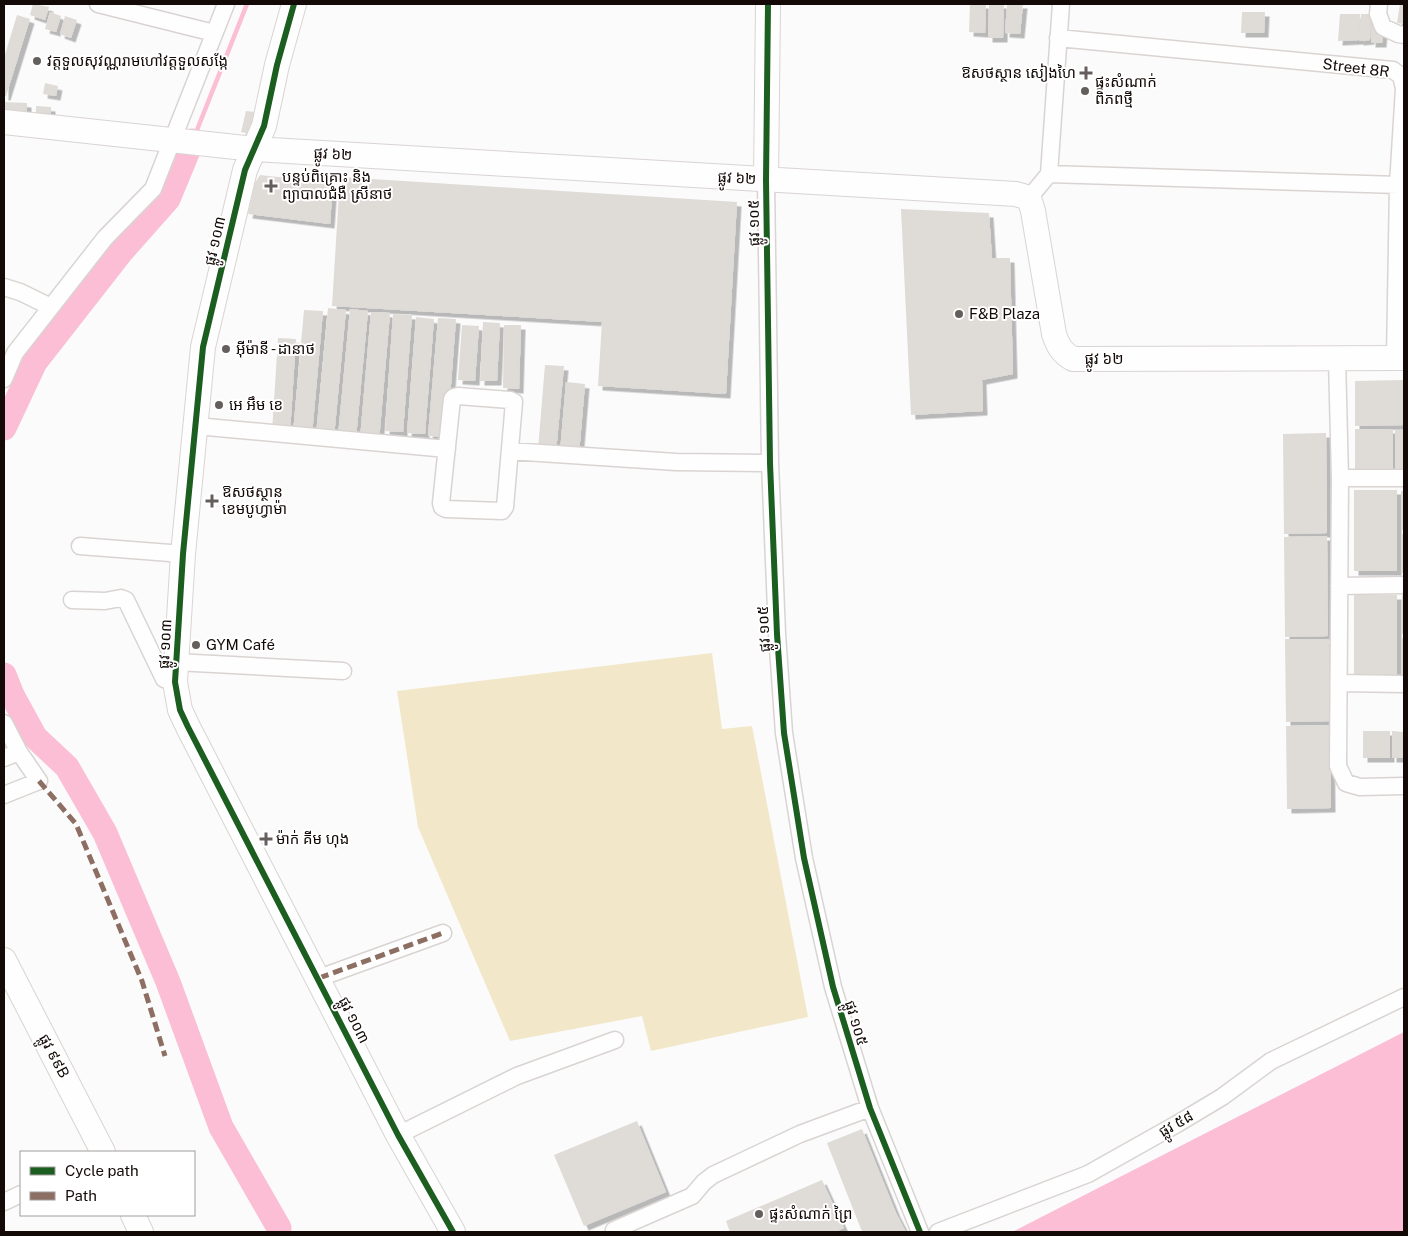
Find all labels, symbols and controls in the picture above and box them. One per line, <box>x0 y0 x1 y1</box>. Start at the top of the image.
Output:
place label: វត្តទួលសុវណ្ណរាមហៅវត្តទួលសង្កែ <box>47 52 228 70</box>
marker: វត្តទួលសុវណ្ណរាមហៅវត្តទួលសង្កែ <box>31 55 43 67</box>
street label: Street 8R <box>1322 55 1391 80</box>
place label: ឱសថស្ថាន សៀងហៃ <box>961 63 1076 82</box>
marker: ឱសថស្ថាន សៀងហៃ <box>1080 67 1092 79</box>
place label: ផ្ទះសំណាក់ ពិភពថ្មី <box>1095 73 1157 108</box>
marker: ផ្ទះសំណាក់ ពិភពថ្មី <box>1079 85 1091 97</box>
street label: ផ្លូវ ៦២ <box>313 144 353 168</box>
place label: បន្ទប់ពិគ្រោះ និង ព្យាបាលជំងឺ ស្រីនាថ <box>282 168 392 203</box>
street label: ផ្លូវ ៦២ <box>717 168 757 192</box>
marker: បន្ទប់ពិគ្រោះ និង ព្យាបាលជំងឺ ស្រីនាថ <box>264 179 278 193</box>
street label: ផ្លូវ ១០៥ <box>745 199 768 246</box>
street label: ផ្លូវ ១០៣ <box>201 215 234 268</box>
place label: F&B Plaza <box>969 305 1040 322</box>
marker: F&B Plaza <box>953 308 965 320</box>
place label: អ៊ីម៉ានី - ដានាថ <box>236 340 315 358</box>
marker: អ៊ីម៉ានី - ដានាថ <box>220 343 232 355</box>
street label: ផ្លូវ ៦២ <box>1085 350 1123 372</box>
place label: អេ អឹម ខេ <box>229 396 283 413</box>
marker: អេ អឹម ខេ <box>213 399 225 411</box>
place label: ឱសថស្ថាន ខេមបូហ្វាម៉ា <box>222 483 287 518</box>
marker: ឱសថស្ថាន ខេមបូហ្វាម៉ា <box>206 495 218 507</box>
street label: ផ្លូវ ១០៥ <box>754 605 779 653</box>
street label: ផ្លូវ ១០៣ <box>155 619 180 670</box>
place label: GYM Café <box>206 636 275 653</box>
marker: GYM Café <box>190 639 202 651</box>
place label: ម៉ាក់ គីម ហុង <box>276 830 349 848</box>
marker: ម៉ាក់ គីម ហុង <box>260 833 272 845</box>
street label: ផ្លូវ ១០៣ <box>331 994 373 1048</box>
street label: ផ្លូវ ១០៥ <box>836 998 871 1049</box>
street label: ផ្លូវ ៩៩B <box>31 1031 73 1083</box>
street label: ផ្លូវ ៥៨ <box>1155 1107 1199 1145</box>
legend <box>20 1151 195 1216</box>
text: Cycle path <box>65 1162 139 1179</box>
text: Path <box>65 1187 97 1204</box>
place label: ផ្ទះសំណាក់ ព្រៃ <box>769 1205 853 1223</box>
marker: ផ្ទះសំណាក់ ព្រៃ <box>753 1208 765 1220</box>

